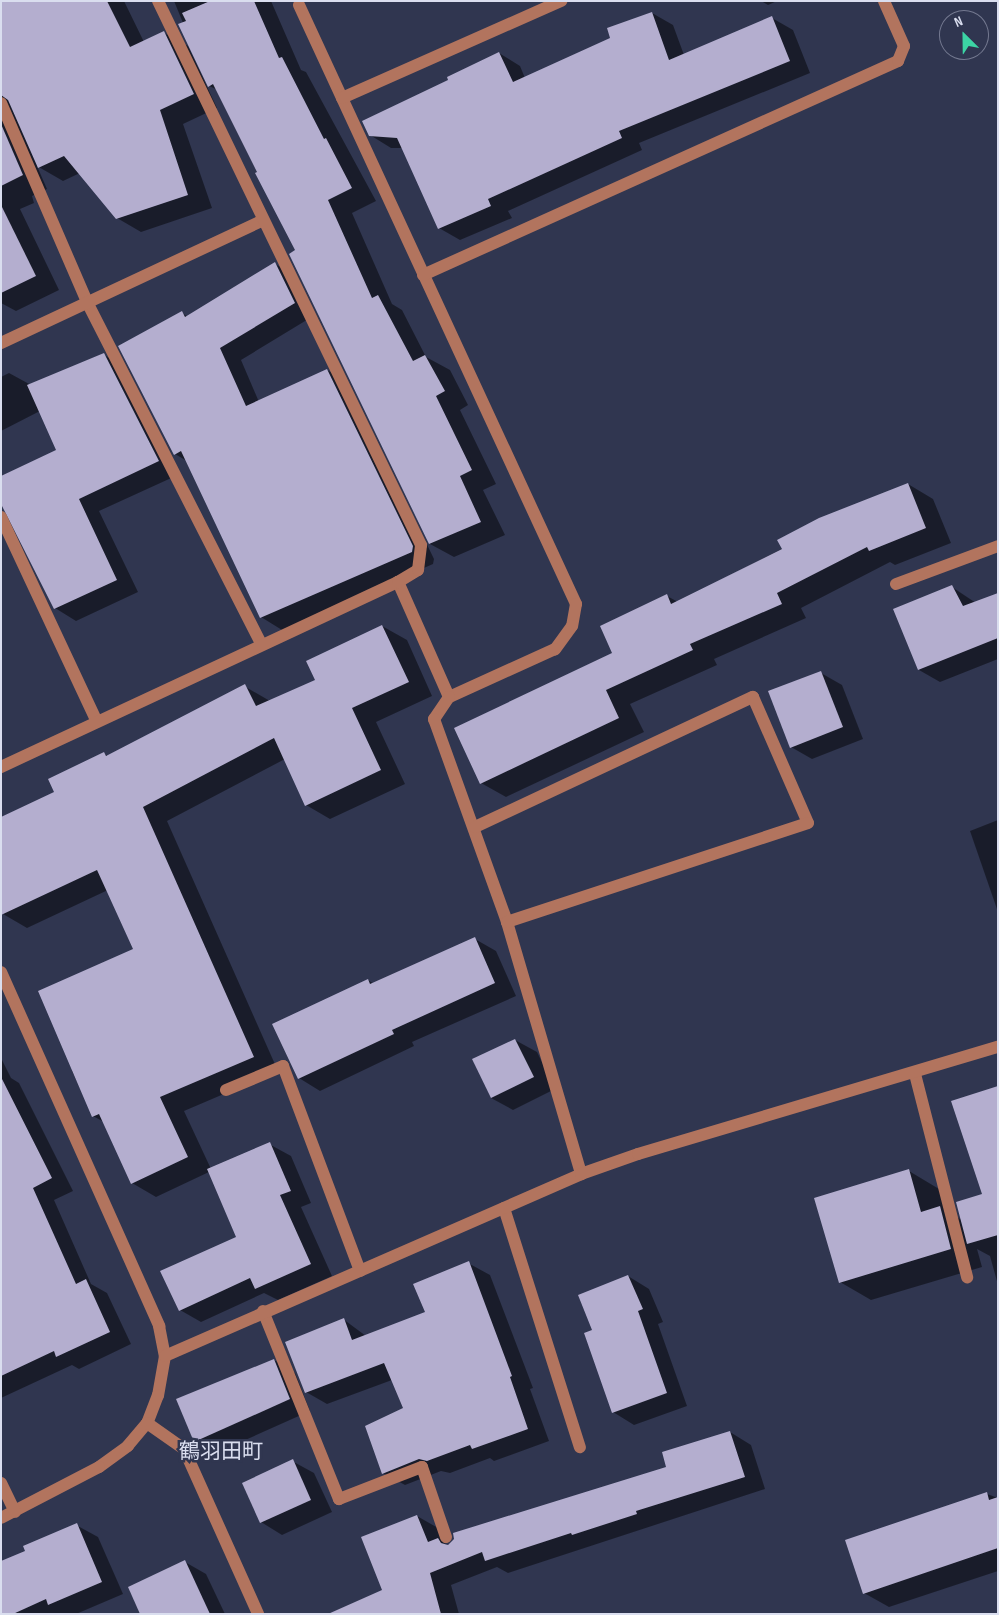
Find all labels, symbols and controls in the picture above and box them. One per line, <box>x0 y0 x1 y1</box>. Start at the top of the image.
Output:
north arrow <box>939 10 989 60</box>
text: N <box>952 12 965 31</box>
district label: 鶴羽田町 <box>179 1439 263 1465</box>

